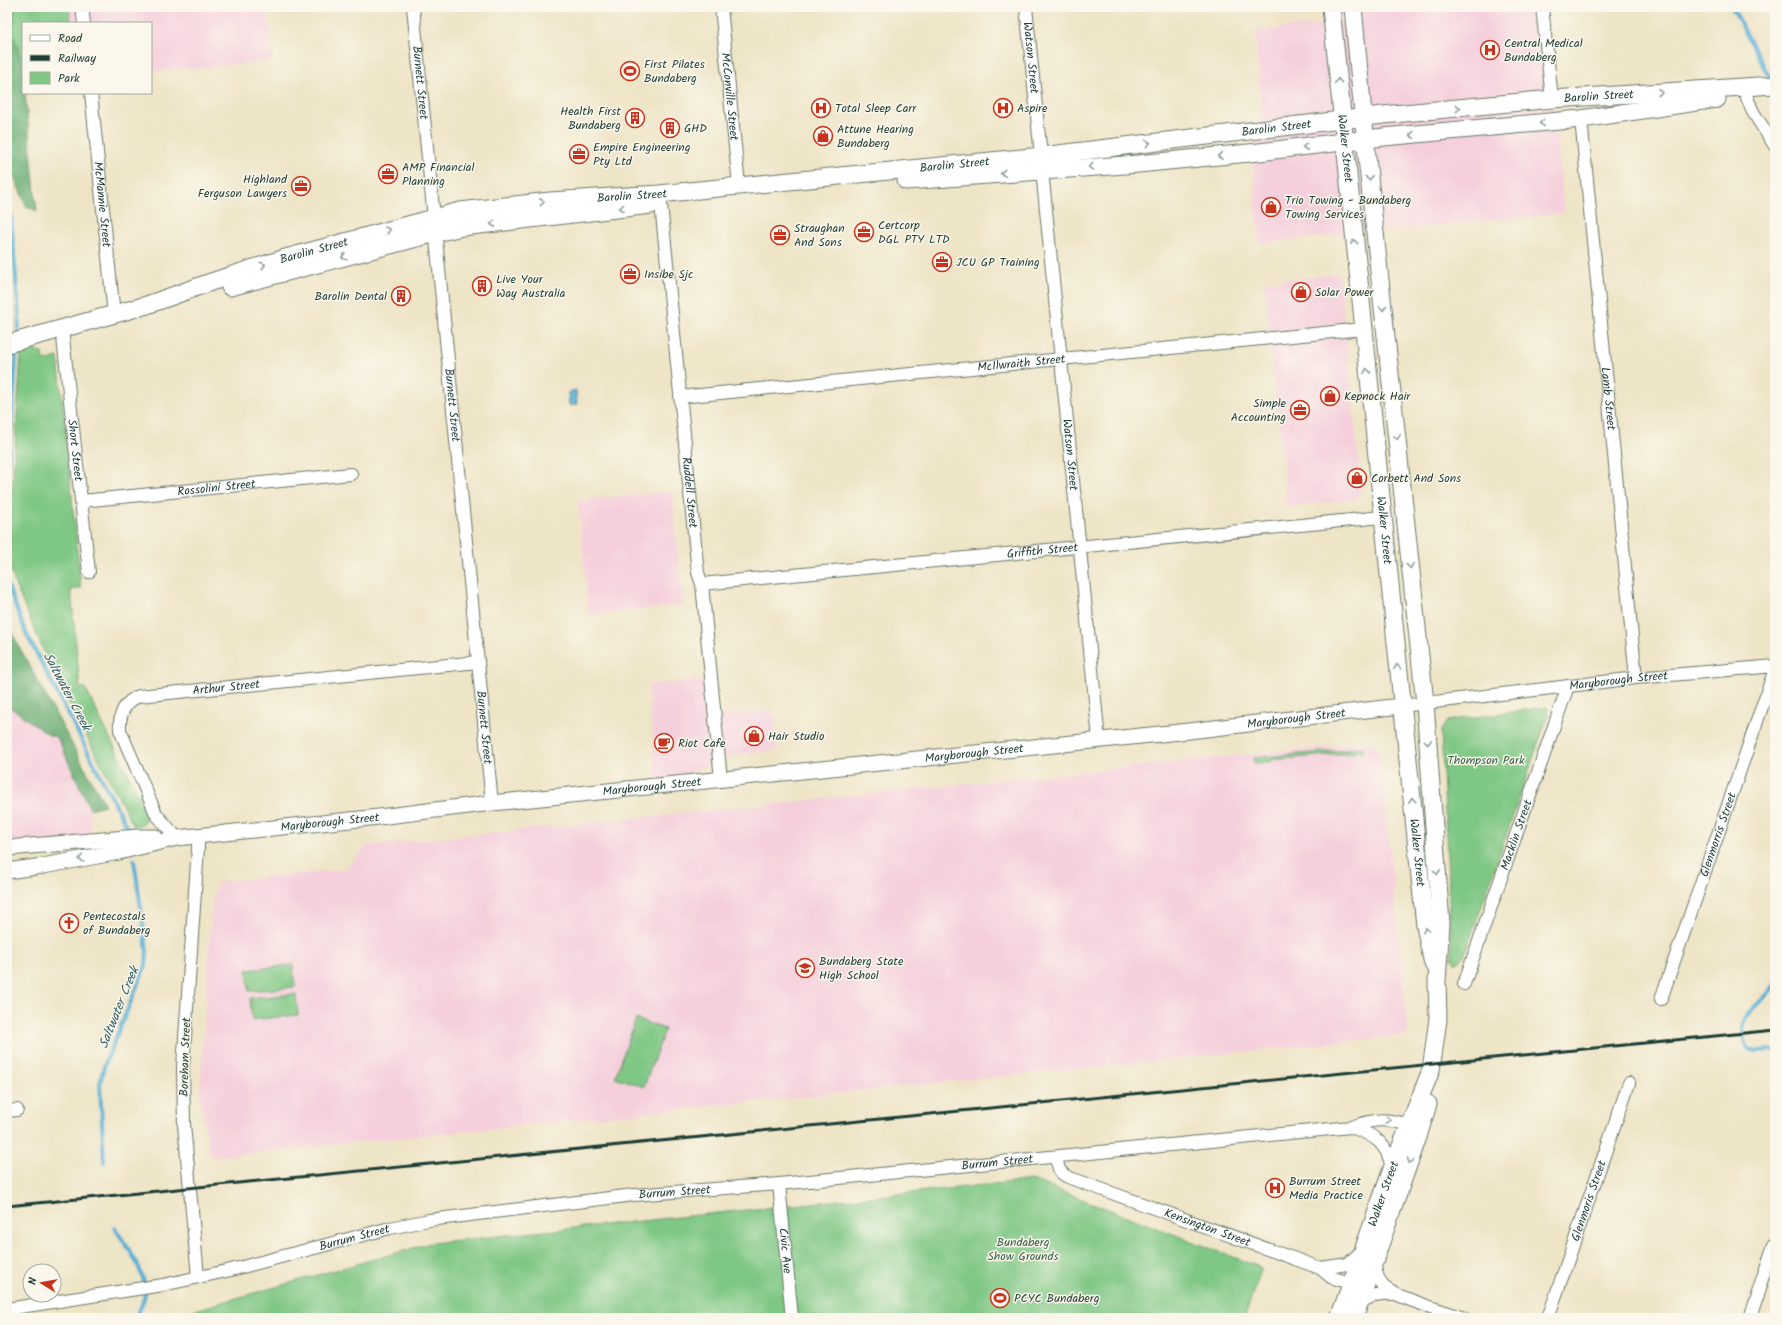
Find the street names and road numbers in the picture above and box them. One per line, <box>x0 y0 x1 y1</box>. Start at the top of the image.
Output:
street label: Watson Street <box>1018 21 1044 95</box>
street label: Burnett Street <box>407 45 433 121</box>
street label: McConville Street <box>716 52 743 142</box>
street label: Barolin Street <box>1563 85 1635 108</box>
street label: Walker Street <box>1332 113 1358 184</box>
street label: Barolin Street <box>1240 115 1313 142</box>
street label: Barolin Street <box>919 152 991 178</box>
street label: McMannie Street <box>88 161 116 249</box>
street label: Barolin Street <box>596 184 668 208</box>
street label: Barolin Street <box>278 232 351 269</box>
street label: McIlwraith Street <box>976 350 1067 377</box>
street label: Lamb Street <box>1595 366 1621 432</box>
street label: Burnett Street <box>439 367 465 443</box>
street label: Short Street <box>62 418 88 483</box>
street label: Watson Street <box>1057 418 1083 492</box>
street label: Ruddell Street <box>676 456 702 529</box>
street label: Rossolini Street <box>176 475 257 501</box>
street label: Walker Street <box>1371 495 1397 566</box>
street label: Griffith Street <box>1006 538 1079 564</box>
street label: Maryborough Street <box>1568 666 1669 696</box>
street label: Arthur Street <box>192 675 261 701</box>
street label: Burnett Street <box>471 690 497 766</box>
street label: Maryborough Street <box>1246 704 1347 734</box>
street label: Maryborough Street <box>924 739 1025 768</box>
street label: Maryborough Street <box>602 772 703 802</box>
street label: Glenmorris Street <box>1695 790 1742 880</box>
street label: Macklin Street <box>1495 797 1538 873</box>
street label: Maryborough Street <box>280 808 381 837</box>
street label: Walker Street <box>1404 818 1430 888</box>
street label: Boreham Street <box>175 1017 196 1097</box>
street label: Burrum Street <box>961 1150 1034 1176</box>
street label: Walker Street <box>1363 1158 1404 1229</box>
street label: Glenmoris Street <box>1566 1158 1612 1244</box>
street label: Burrum Street <box>638 1180 712 1205</box>
street label: Kensington Street <box>1161 1204 1254 1252</box>
street label: Burrum Street <box>317 1219 392 1256</box>
street label: Civic Ave <box>773 1227 797 1275</box>

